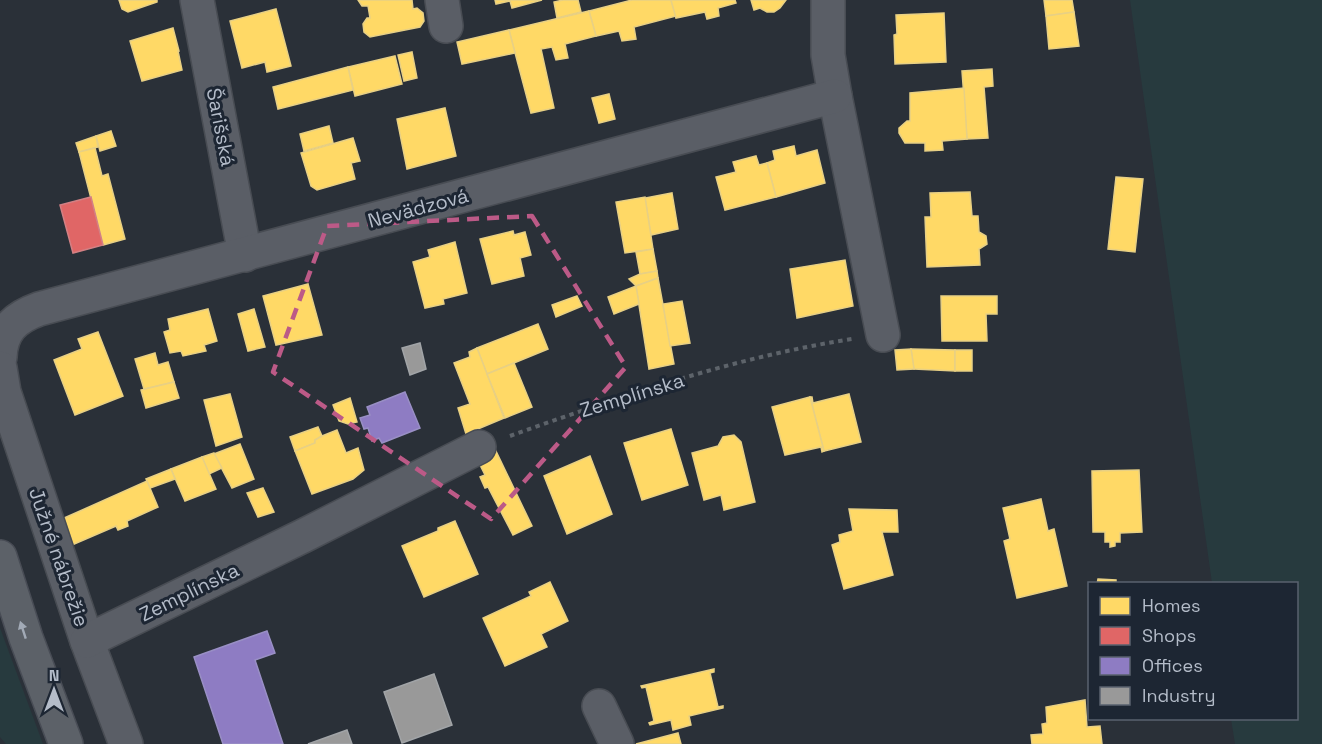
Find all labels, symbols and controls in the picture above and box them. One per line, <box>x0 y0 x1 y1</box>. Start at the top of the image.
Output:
street label: Šarišská <box>201 86 241 168</box>
street label: Nevädzová <box>365 182 471 234</box>
street label: Zemplínska <box>577 367 687 423</box>
street label: Južné nábrežie <box>23 484 95 630</box>
street label: Zemplínska <box>135 557 243 627</box>
legend <box>1088 582 1298 720</box>
text: Homes <box>1142 594 1201 617</box>
one-way arrow <box>18 621 27 639</box>
text: Shops <box>1142 624 1196 647</box>
text: Offices <box>1142 654 1203 677</box>
north arrow <box>24 660 84 720</box>
text: N <box>49 665 59 686</box>
text: Industry <box>1142 684 1215 707</box>

